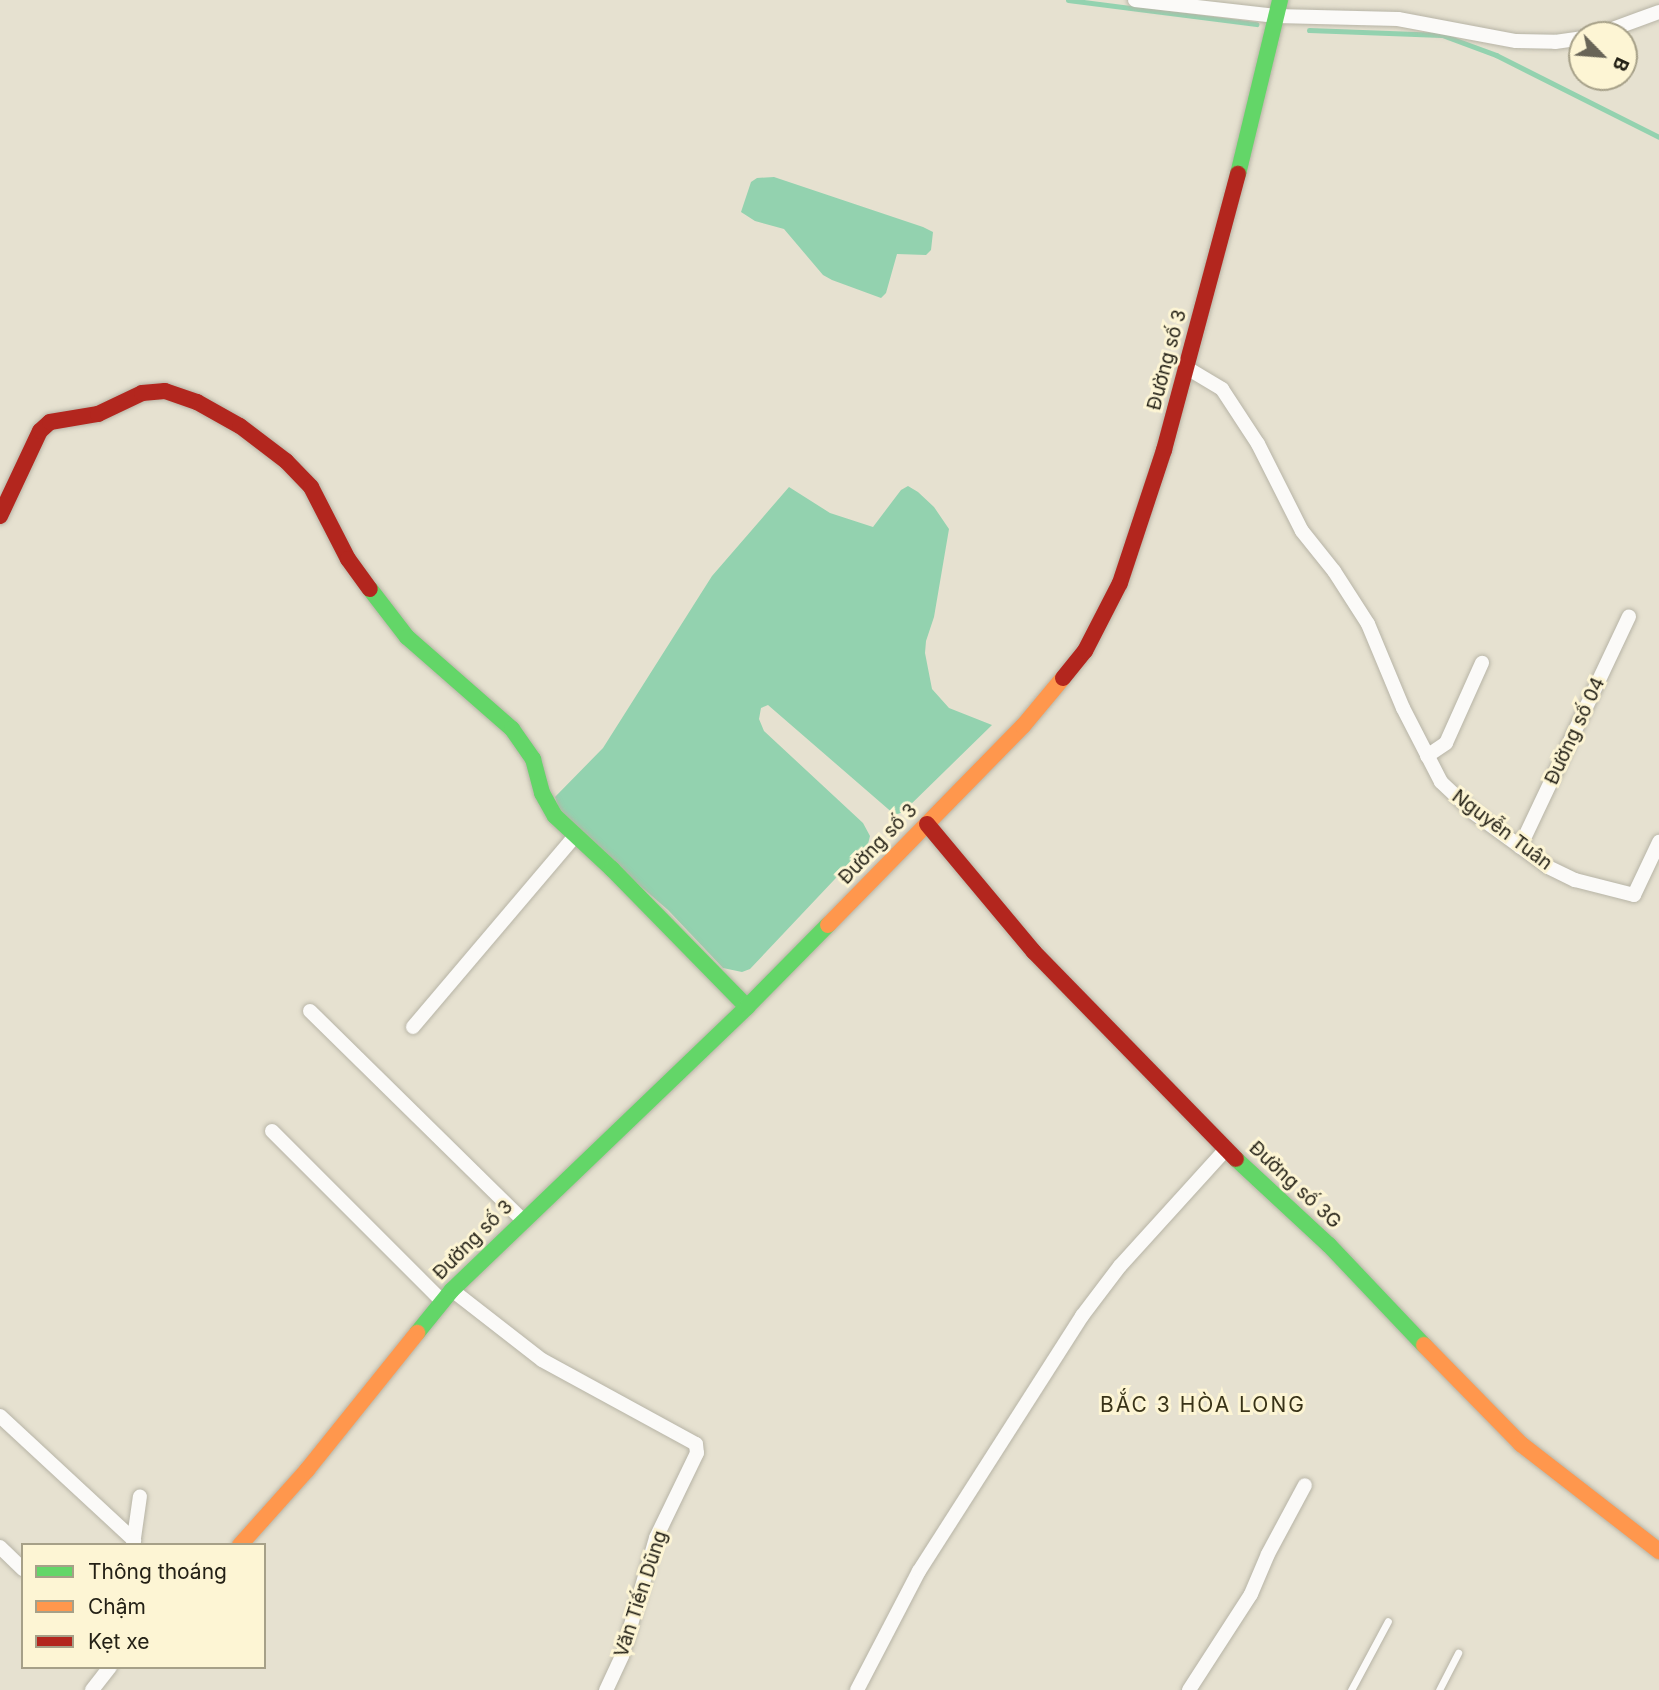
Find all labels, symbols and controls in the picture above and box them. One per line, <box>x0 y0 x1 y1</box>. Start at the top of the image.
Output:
north arrow <box>1568 21 1638 91</box>
text: B <box>1608 54 1634 75</box>
street label: Đường số 3 <box>1143 307 1191 413</box>
street label: Đường số 04 <box>1540 674 1610 788</box>
street label: Nguyễn Tuân <box>1448 785 1556 875</box>
street label: Đường số 3 <box>834 799 922 889</box>
street label: Đường số 3G <box>1244 1137 1346 1233</box>
street label: Đường số 3 <box>429 1196 517 1284</box>
district label: BẮC 3 HÒA LONG <box>1102 1392 1304 1418</box>
street label: Văn Tiến Dũng <box>610 1528 672 1660</box>
legend <box>21 1543 266 1669</box>
text: Thông thoáng <box>88 1559 227 1584</box>
text: Chậm <box>88 1594 146 1619</box>
text: Kẹt xe <box>88 1629 150 1654</box>

